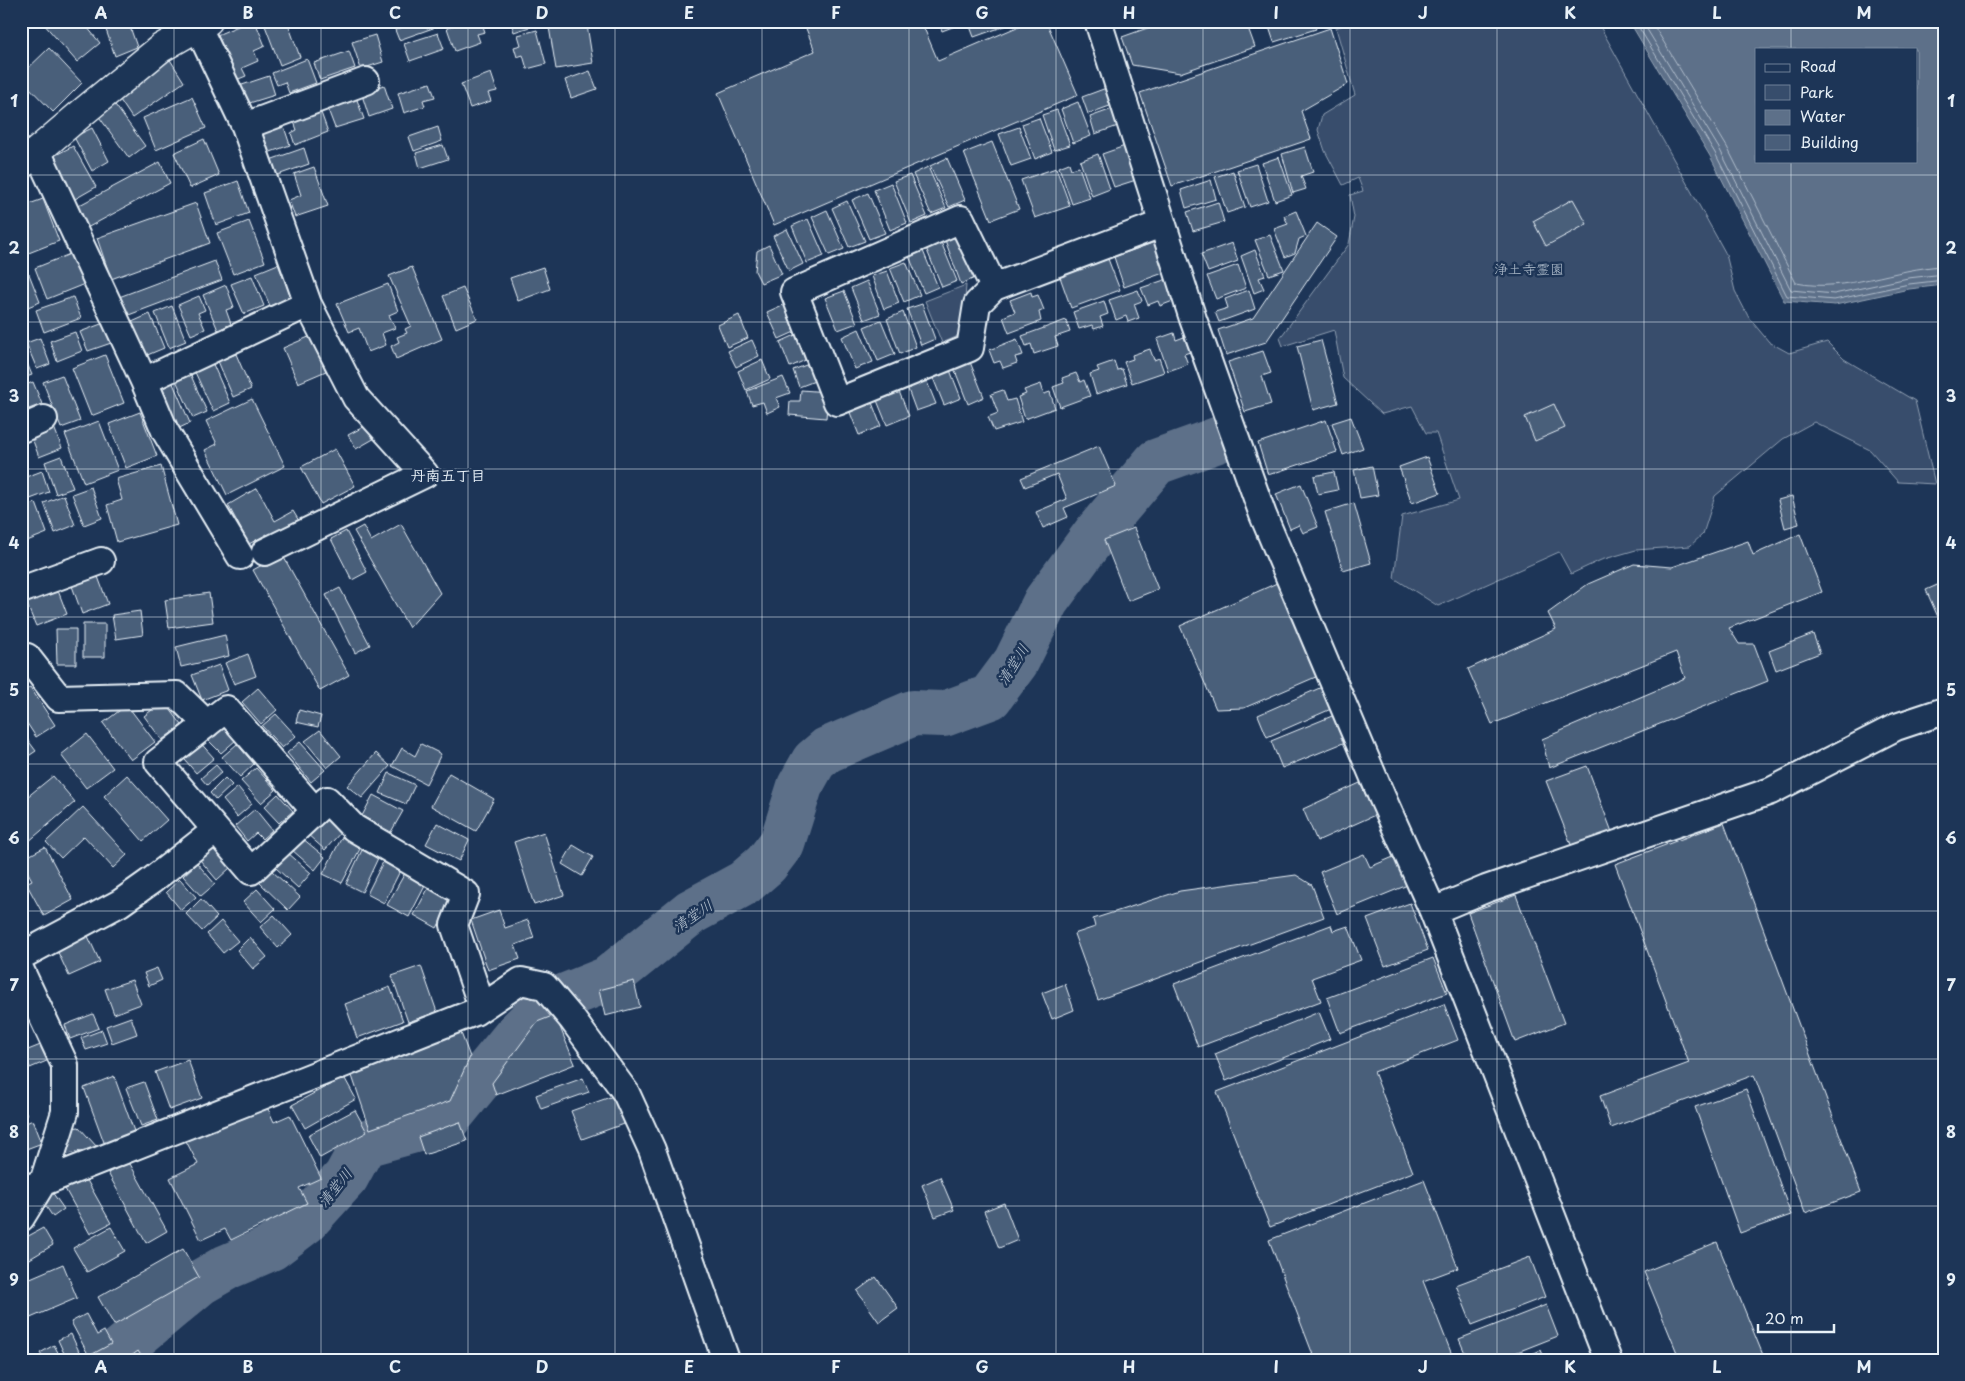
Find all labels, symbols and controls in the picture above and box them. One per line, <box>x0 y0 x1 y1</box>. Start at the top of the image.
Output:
text: A <box>95 0 108 24</box>
text: B <box>243 0 254 24</box>
text: C <box>389 0 401 24</box>
text: D <box>536 0 548 24</box>
text: E <box>684 0 694 24</box>
text: F <box>831 0 841 24</box>
text: G <box>975 0 989 24</box>
text: H <box>1123 0 1135 24</box>
text: I <box>1273 0 1279 24</box>
text: J <box>1418 0 1428 24</box>
text: K <box>1564 0 1576 24</box>
text: L <box>1712 0 1722 24</box>
text: M <box>1856 0 1872 24</box>
legend <box>1755 48 1918 162</box>
text: Road <box>1800 54 1836 77</box>
text: Park <box>1800 80 1834 103</box>
text: 1 <box>10 88 18 112</box>
text: 1 <box>1947 88 1955 112</box>
text: Water <box>1800 104 1845 127</box>
text: Building <box>1800 130 1859 153</box>
text: 2 <box>8 235 20 259</box>
text: 2 <box>1945 235 1957 259</box>
park label: 浄土寺霊園 <box>1494 258 1564 279</box>
text: 3 <box>9 383 19 407</box>
text: 3 <box>1946 383 1956 407</box>
district label: 丹南五丁目 <box>410 463 486 486</box>
text: 4 <box>9 530 20 554</box>
text: 4 <box>1946 530 1957 554</box>
water label: 清堂川 <box>990 639 1034 689</box>
text: 5 <box>9 677 19 701</box>
text: 5 <box>1946 677 1956 701</box>
text: 6 <box>8 825 20 849</box>
text: 6 <box>1945 825 1957 849</box>
water label: 清堂川 <box>667 893 717 937</box>
text: 7 <box>9 972 19 996</box>
text: 7 <box>1946 972 1956 996</box>
text: 8 <box>9 1119 19 1143</box>
text: 8 <box>1946 1119 1956 1143</box>
water label: 清堂川 <box>311 1162 357 1212</box>
text: 9 <box>9 1267 19 1291</box>
text: 9 <box>1946 1267 1956 1291</box>
scale bar <box>1758 1301 1834 1333</box>
text: 20 m <box>1765 1306 1804 1329</box>
text: A <box>95 1354 108 1378</box>
text: B <box>243 1354 254 1378</box>
text: C <box>389 1354 401 1378</box>
text: D <box>536 1354 548 1378</box>
text: E <box>684 1354 694 1378</box>
text: F <box>831 1354 841 1378</box>
text: G <box>975 1354 989 1378</box>
text: H <box>1123 1354 1135 1378</box>
text: I <box>1273 1354 1279 1378</box>
text: J <box>1418 1354 1428 1378</box>
text: K <box>1564 1354 1576 1378</box>
text: L <box>1712 1354 1722 1378</box>
text: M <box>1856 1354 1872 1378</box>

